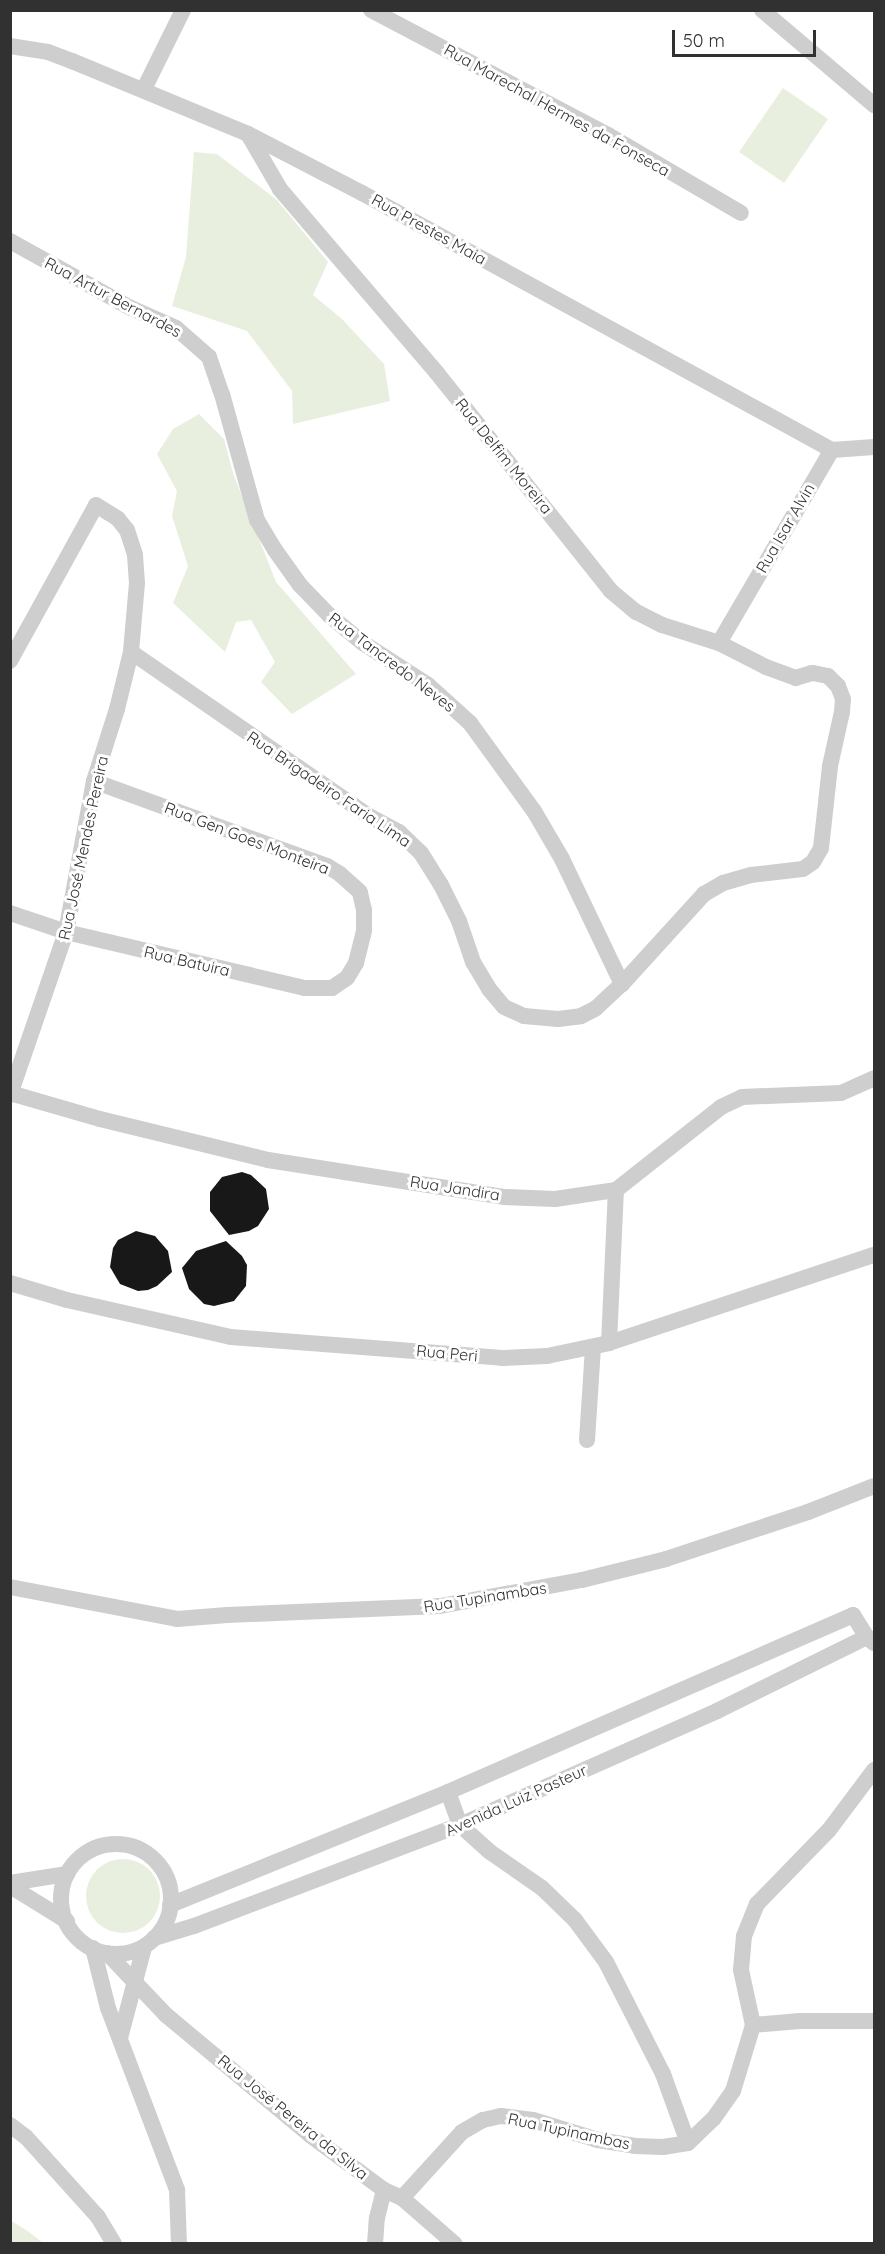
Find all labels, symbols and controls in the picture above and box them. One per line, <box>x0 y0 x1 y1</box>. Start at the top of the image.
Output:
scale bar <box>675 18 819 56</box>
text: 50 m <box>683 29 725 52</box>
street label: Rua Marechal Hermes da Fonseca <box>441 40 673 180</box>
street label: Rua Prestes Maia <box>368 190 490 268</box>
street label: Rua Artur Bernardes <box>41 253 185 341</box>
street label: Rua Delfim Moreira <box>452 394 556 518</box>
street label: Rua Isar Alvin <box>752 480 818 576</box>
street label: Rua Tancredo Neves <box>325 608 459 716</box>
street label: Rua Brigadeiro Faria Lima <box>243 727 415 851</box>
street label: Rua José Mendes Pereira <box>54 754 112 942</box>
street label: Rua Gen Goes Monteira <box>162 798 332 878</box>
street label: Rua Batuira <box>142 942 232 980</box>
street label: Rua Jandira <box>409 1171 501 1205</box>
street label: Rua Peri <box>415 1341 479 1365</box>
street label: Rua Tupinambas <box>422 1578 548 1616</box>
street label: Avenida Luiz Pasteur <box>442 1760 590 1840</box>
street label: Rua José Pereira da Silva <box>214 2050 372 2184</box>
street label: Rua Tupinambas <box>506 2109 632 2153</box>

